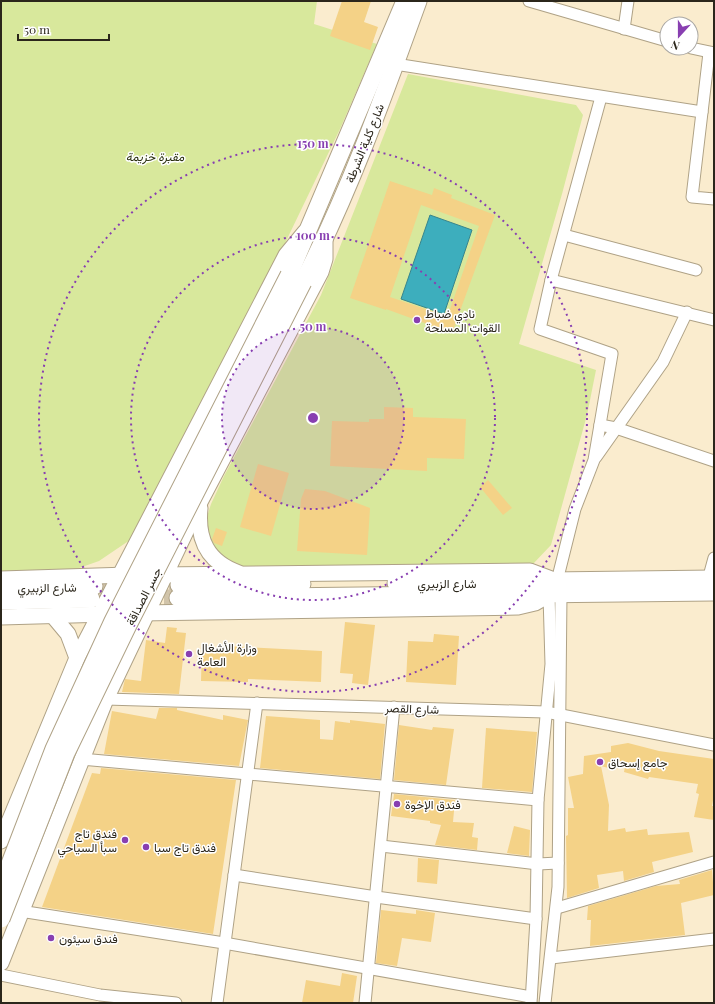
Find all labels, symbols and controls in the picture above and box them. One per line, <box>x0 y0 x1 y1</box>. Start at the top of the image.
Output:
scale bar <box>18 16 109 42</box>
north arrow <box>659 16 699 56</box>
text: 50 m <box>24 21 50 37</box>
text: N <box>669 37 682 54</box>
street label: شارع كلية الشرطة <box>341 101 389 186</box>
text: 150 m <box>297 135 329 151</box>
park label: مقبرة خزيمة <box>126 148 185 165</box>
text: 100 m <box>296 227 330 243</box>
place label: نادي ضباط القوات المسلحة <box>425 305 500 336</box>
marker: نادي ضباط القوات المسلحة <box>412 315 422 325</box>
text: 50 m <box>300 318 327 334</box>
centre of rings <box>306 411 320 425</box>
street label: جسر الصداقة <box>122 564 165 628</box>
street label: شارع الزبيري <box>417 575 477 594</box>
street label: شارع الزبيري <box>17 578 77 599</box>
place label: وزارة الأشغال العامة <box>197 639 257 669</box>
marker: وزارة الأشغال العامة <box>184 649 194 659</box>
street label: شارع القصر <box>384 699 439 719</box>
place label: جامع إسحاق <box>608 754 668 772</box>
marker: جامع إسحاق <box>595 757 605 767</box>
place label: فندق الإخوة <box>405 796 461 813</box>
marker: فندق الإخوة <box>392 799 402 809</box>
place label: فندق تاج سبأ السياحي <box>58 825 117 858</box>
marker: فندق تاج سبأ السياحي <box>120 835 130 845</box>
place label: فندق تاج سبا <box>154 839 216 857</box>
marker: فندق تاج سبا <box>141 842 151 852</box>
place label: فندق سيئون <box>59 930 118 947</box>
marker: فندق سيئون <box>46 933 56 943</box>

